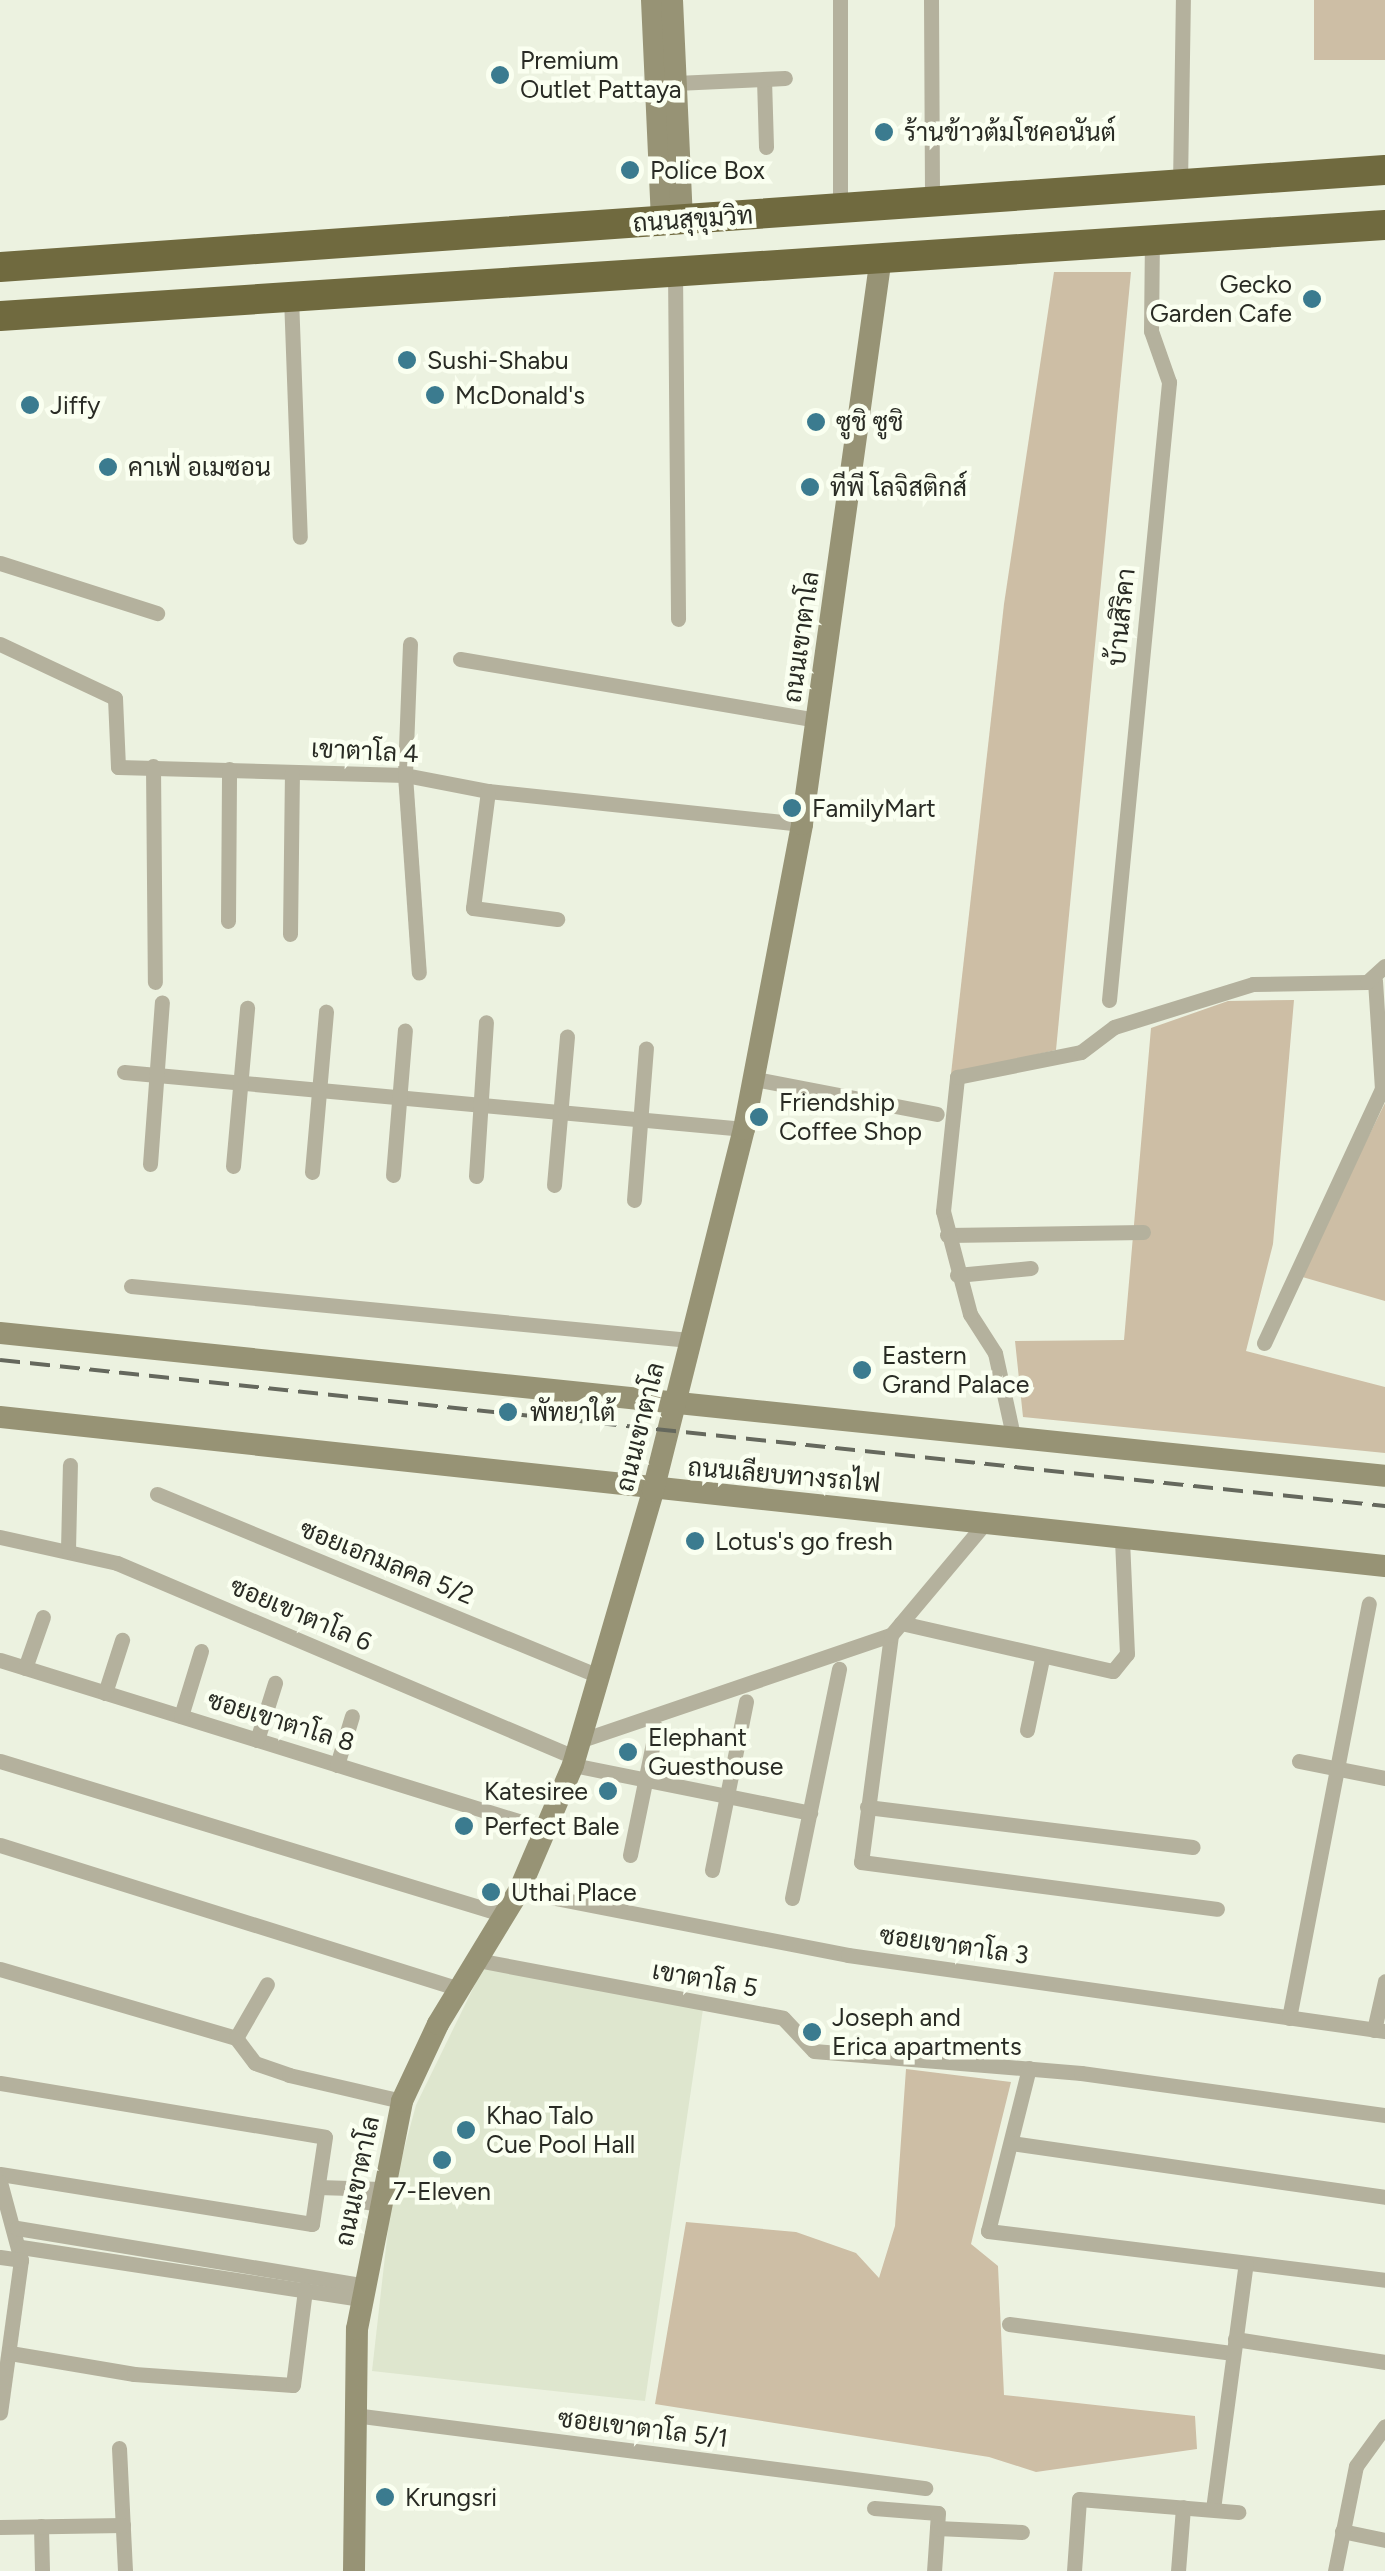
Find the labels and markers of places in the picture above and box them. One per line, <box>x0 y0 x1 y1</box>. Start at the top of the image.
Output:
place label: Premium Outlet Pattaya <box>520 46 682 105</box>
marker: Premium Outlet Pattaya <box>489 64 511 86</box>
place label: ร้านข้าวต้มโชคอนันต์ <box>904 117 1116 147</box>
marker: ร้านข้าวต้มโชคอนันต์ <box>873 121 895 143</box>
place label: Police Box <box>650 155 765 185</box>
marker: Police Box <box>619 159 641 181</box>
place label: Gecko Garden Cafe <box>1150 270 1292 329</box>
marker: Gecko Garden Cafe <box>1301 288 1323 310</box>
place label: Sushi-Shabu <box>427 345 569 375</box>
marker: Sushi-Shabu <box>396 349 418 371</box>
place label: McDonald's <box>455 380 585 410</box>
marker: McDonald's <box>424 384 446 406</box>
place label: Jiffy <box>50 390 100 420</box>
marker: Jiffy <box>19 394 41 416</box>
place label: ซูชิ ซูชิ <box>836 407 903 437</box>
marker: ซูชิ ซูชิ <box>805 411 827 433</box>
place label: คาเฟ่ อเมซอน <box>128 452 271 482</box>
marker: คาเฟ่ อเมซอน <box>97 456 119 478</box>
place label: ทีพี โลจิสติกส์ <box>830 472 967 502</box>
marker: ทีพี โลจิสติกส์ <box>799 476 821 498</box>
place label: FamilyMart <box>812 793 936 823</box>
marker: FamilyMart <box>781 797 803 819</box>
place label: Friendship Coffee Shop <box>779 1088 922 1147</box>
marker: Friendship Coffee Shop <box>748 1106 770 1128</box>
place label: Eastern Grand Palace <box>882 1341 1029 1400</box>
marker: Eastern Grand Palace <box>851 1359 873 1381</box>
place label: พัทยาใต้ <box>530 1397 615 1427</box>
marker: พัทยาใต้ <box>495 1399 521 1425</box>
place label: Lotus's go fresh <box>715 1526 893 1556</box>
marker: Lotus's go fresh <box>684 1530 706 1552</box>
place label: Elephant Guesthouse <box>648 1723 783 1782</box>
marker: Elephant Guesthouse <box>617 1741 639 1763</box>
place label: Katesiree <box>484 1776 588 1806</box>
marker: Katesiree <box>597 1780 619 1802</box>
place label: Perfect Bale <box>484 1811 619 1841</box>
marker: Perfect Bale <box>453 1815 475 1837</box>
place label: Uthai Place <box>511 1877 637 1907</box>
marker: Uthai Place <box>480 1881 502 1903</box>
place label: Joseph and Erica apartments <box>832 2003 1022 2062</box>
marker: Joseph and Erica apartments <box>801 2021 823 2043</box>
place label: Khao Talo Cue Pool Hall <box>486 2101 635 2160</box>
marker: Khao Talo Cue Pool Hall <box>455 2119 477 2141</box>
marker: 7-Eleven <box>431 2149 453 2171</box>
place label: 7-Eleven <box>393 2176 491 2206</box>
place label: Krungsri <box>405 2482 497 2512</box>
marker: Krungsri <box>374 2486 396 2508</box>

